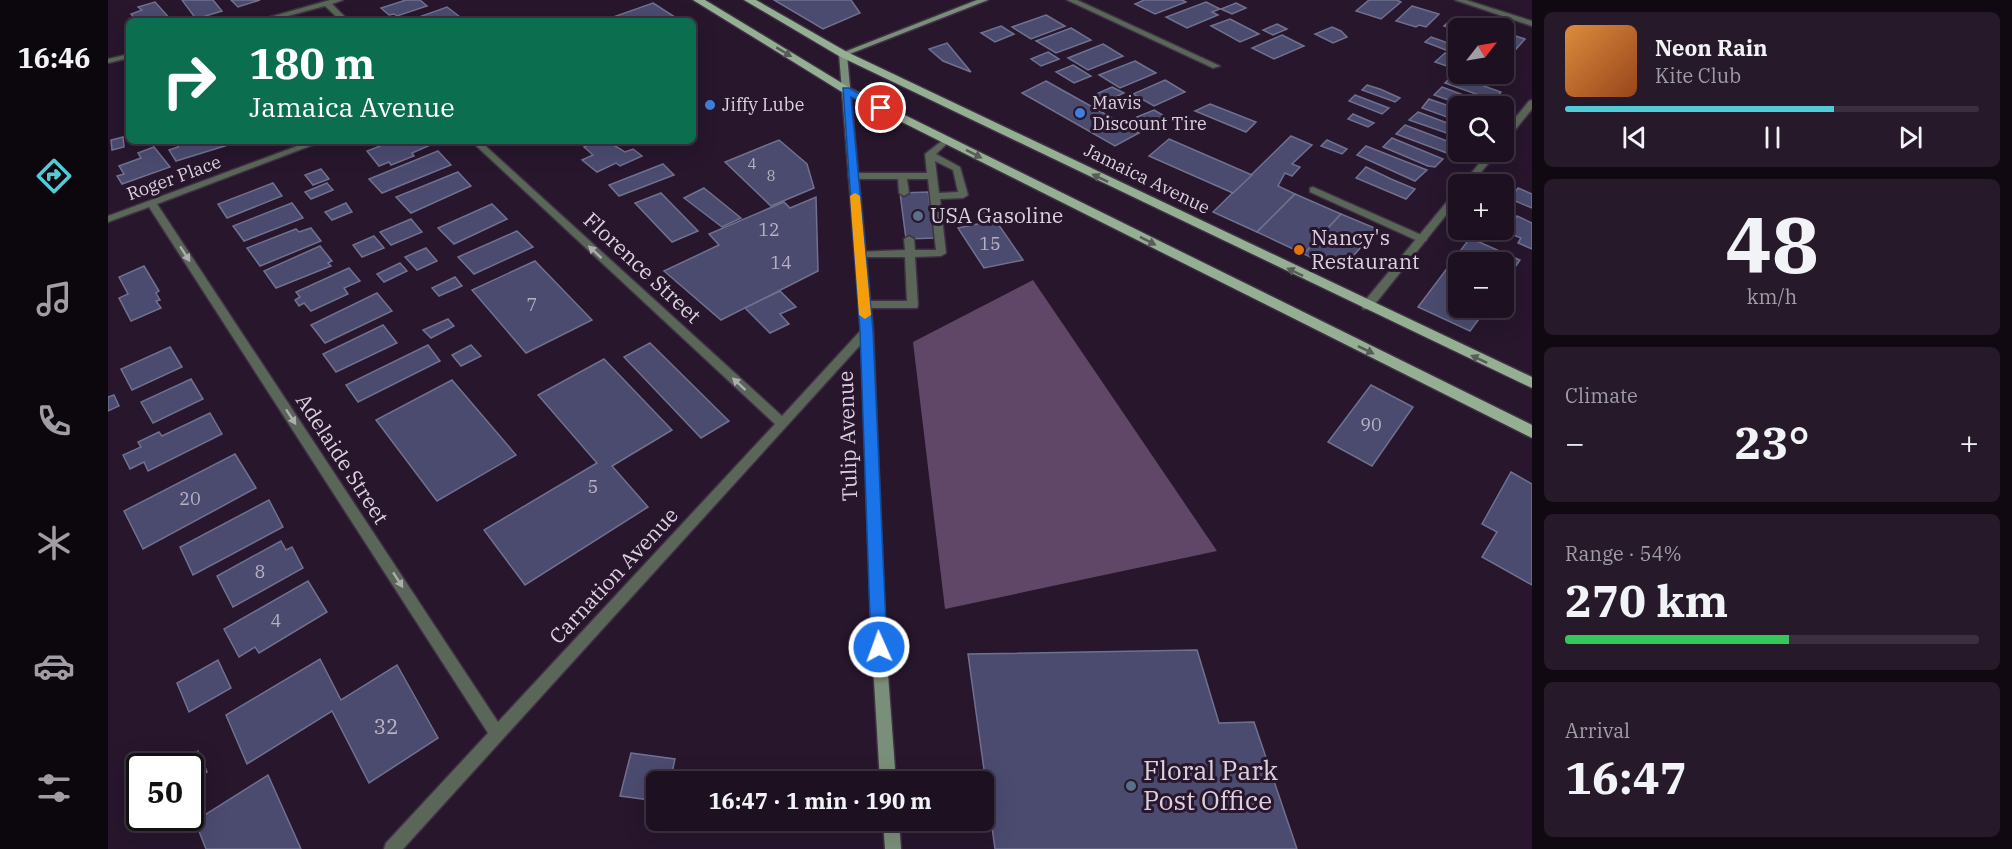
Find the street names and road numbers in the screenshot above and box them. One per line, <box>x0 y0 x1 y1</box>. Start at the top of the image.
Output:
street label: Jamaica Avenue <box>1081 138 1214 219</box>
street label: Roger Place <box>124 150 224 205</box>
street label: Florence Street <box>578 206 707 329</box>
street label: Tulip Avenue <box>831 370 863 502</box>
street label: Adelaide Street <box>290 388 396 529</box>
street label: Carnation Avenue <box>543 501 684 650</box>

